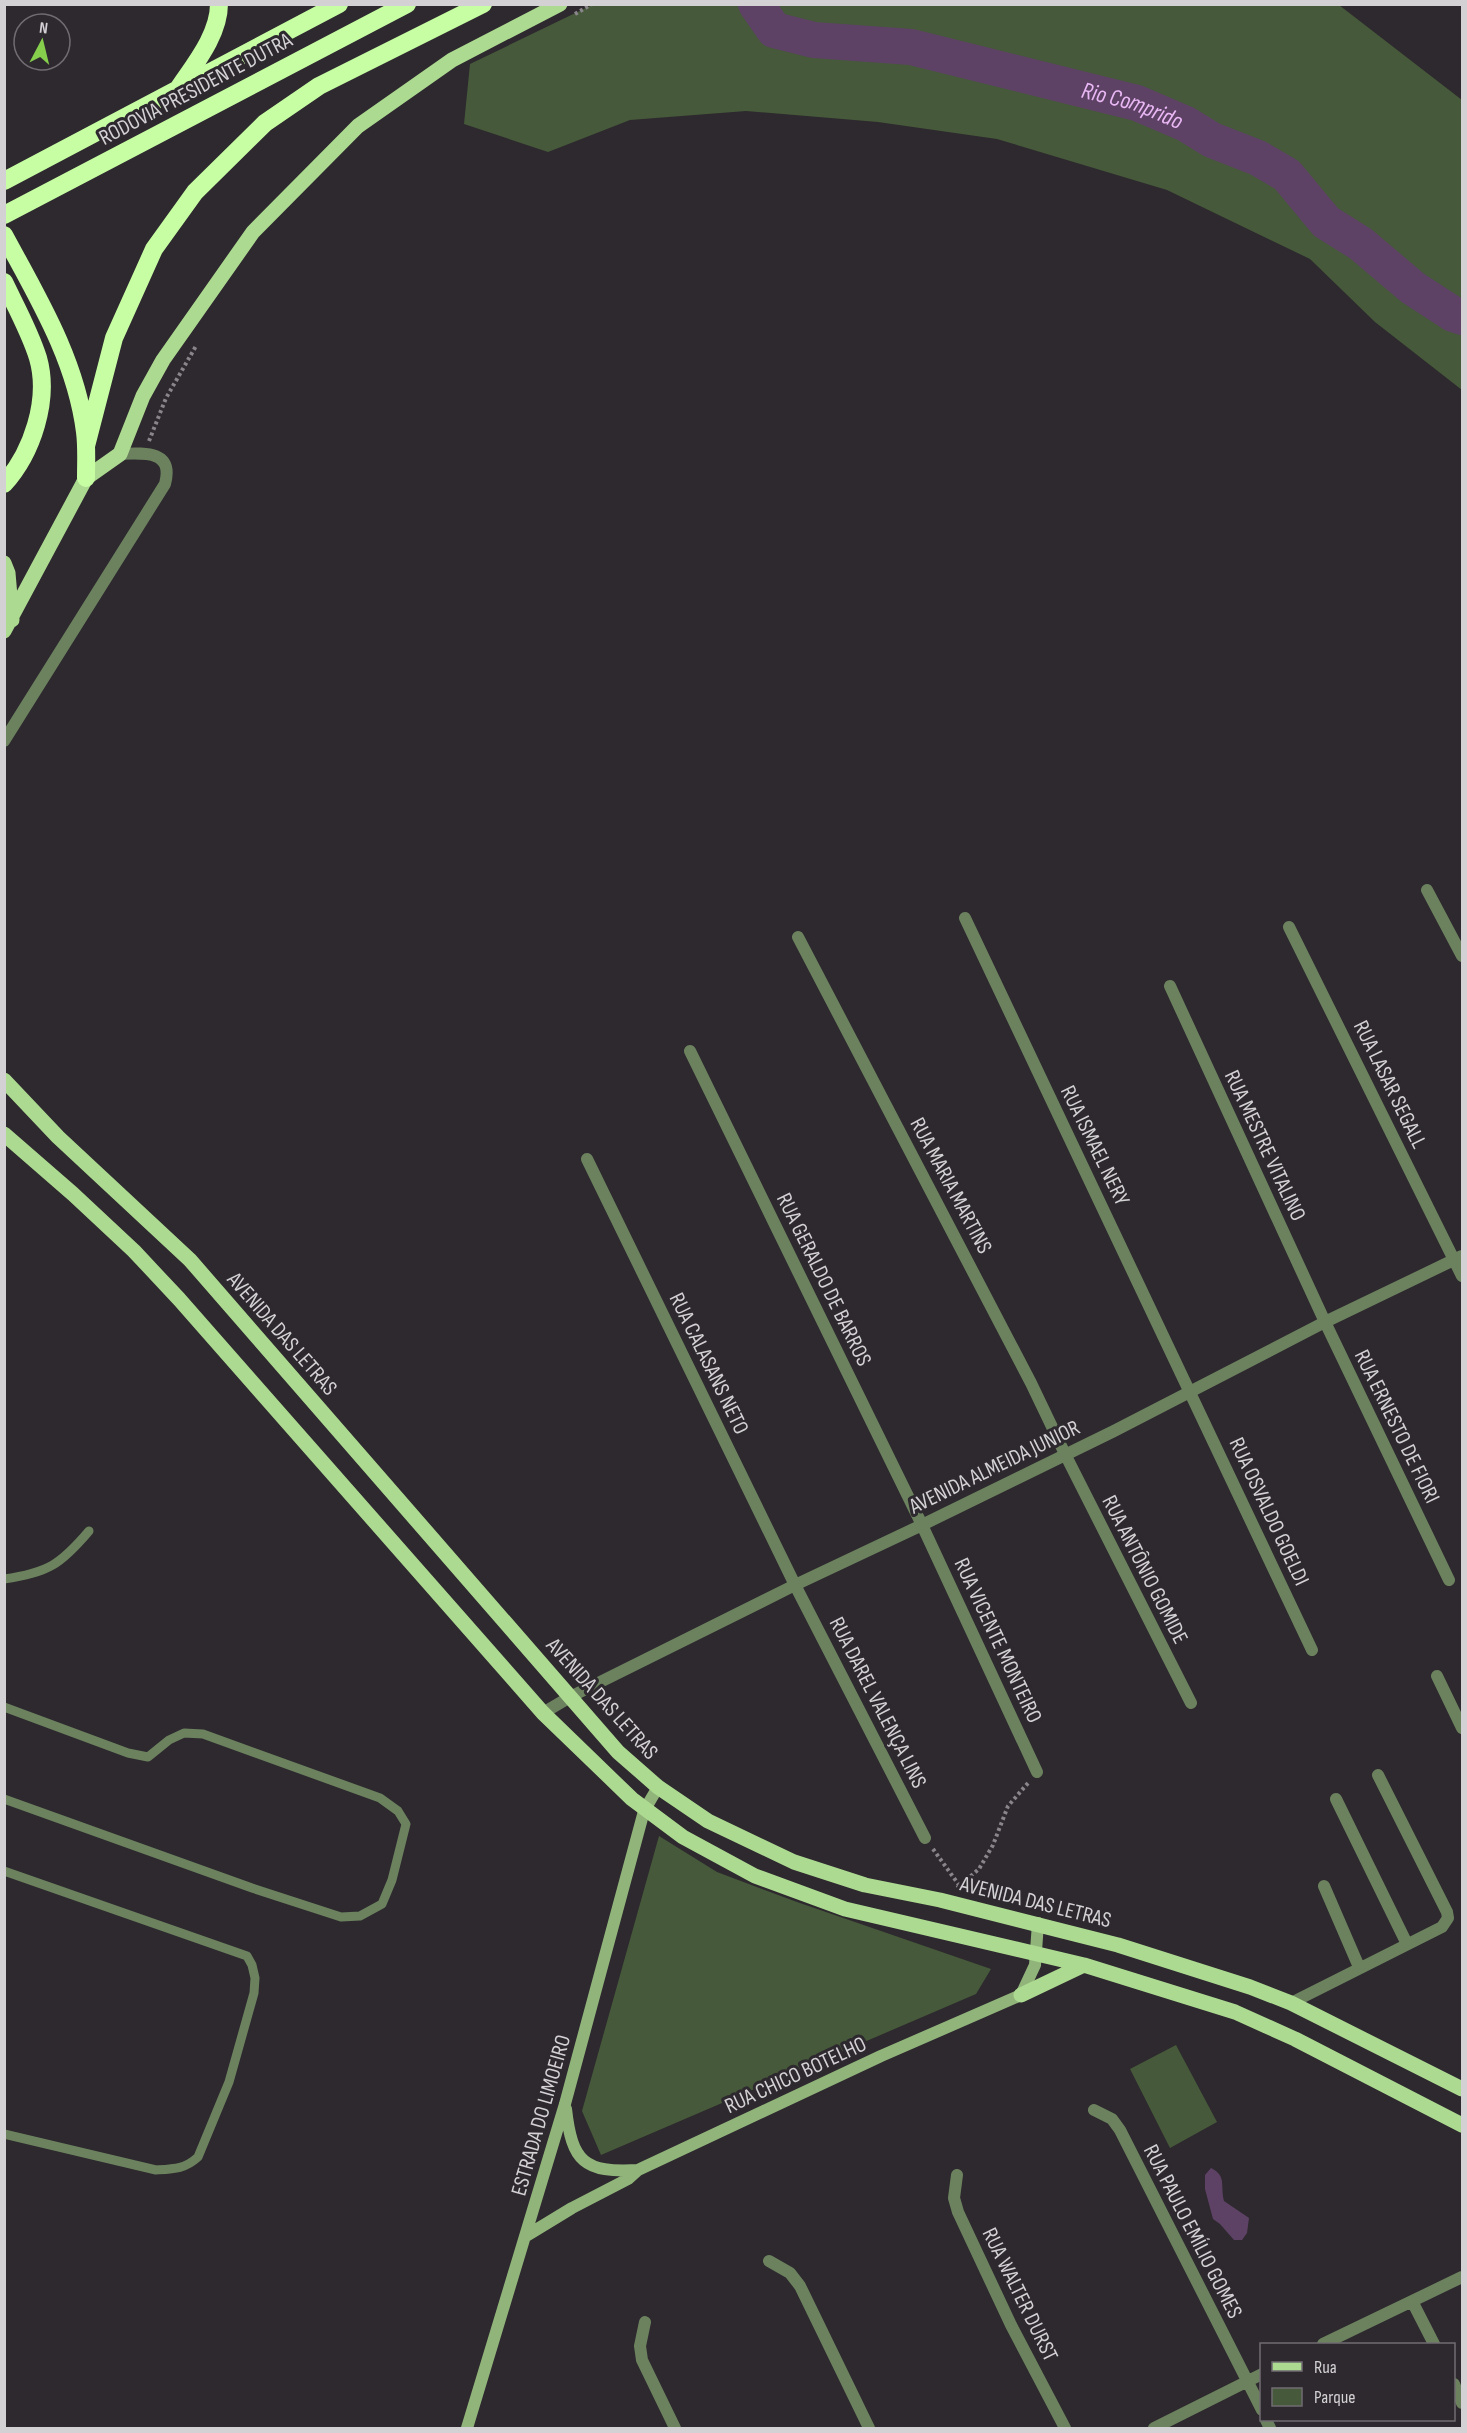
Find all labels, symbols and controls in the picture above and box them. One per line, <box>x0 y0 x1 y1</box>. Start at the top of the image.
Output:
north arrow <box>12 12 72 72</box>
text: N <box>38 19 49 39</box>
street label: RODOVIA PRESIDENTE DUTRA <box>95 27 297 152</box>
water label: Rio Comprido <box>1078 76 1187 136</box>
street label: RUA LASAR SEGALL <box>1347 1016 1432 1153</box>
street label: RUA MESTRE VITALINO <box>1218 1066 1311 1225</box>
street label: RUA ISMAEL NERY <box>1054 1081 1135 1210</box>
street label: RUA MARIA MARTINS <box>904 1113 998 1258</box>
street label: RUA GERALDO DE BARROS <box>770 1189 877 1371</box>
street label: AVENIDA DAS LETRAS <box>220 1266 343 1401</box>
street label: RUA CALASANS NETO <box>663 1288 755 1439</box>
street label: RUA ERNESTO DE FIORI <box>1348 1346 1445 1508</box>
street label: AVENIDA ALMEIDA JUNIOR <box>904 1414 1084 1521</box>
street label: RUA OSVALDO GOELDI <box>1223 1433 1315 1590</box>
street label: RUA ANTÔNIO GOMIDE <box>1096 1491 1194 1648</box>
street label: RUA VICENTE MONTEIRO <box>948 1554 1048 1727</box>
street label: RUA DAREL VALENÇA LINS <box>823 1613 932 1793</box>
street label: AVENIDA DAS LETRAS <box>539 1632 664 1766</box>
street label: AVENIDA DAS LETRAS <box>956 1870 1114 1934</box>
street label: RUA CHICO BOTELHO <box>720 2031 871 2120</box>
street label: ESTRADA DO LIMOEIRO <box>506 2032 577 2199</box>
street label: RUA PAULO EMÍLIO GOMES <box>1137 2140 1248 2323</box>
street label: RUA WALTER DURST <box>976 2223 1064 2366</box>
legend <box>1260 2343 1455 2421</box>
text: Rua <box>1314 2357 1337 2378</box>
text: Parque <box>1314 2387 1355 2408</box>

